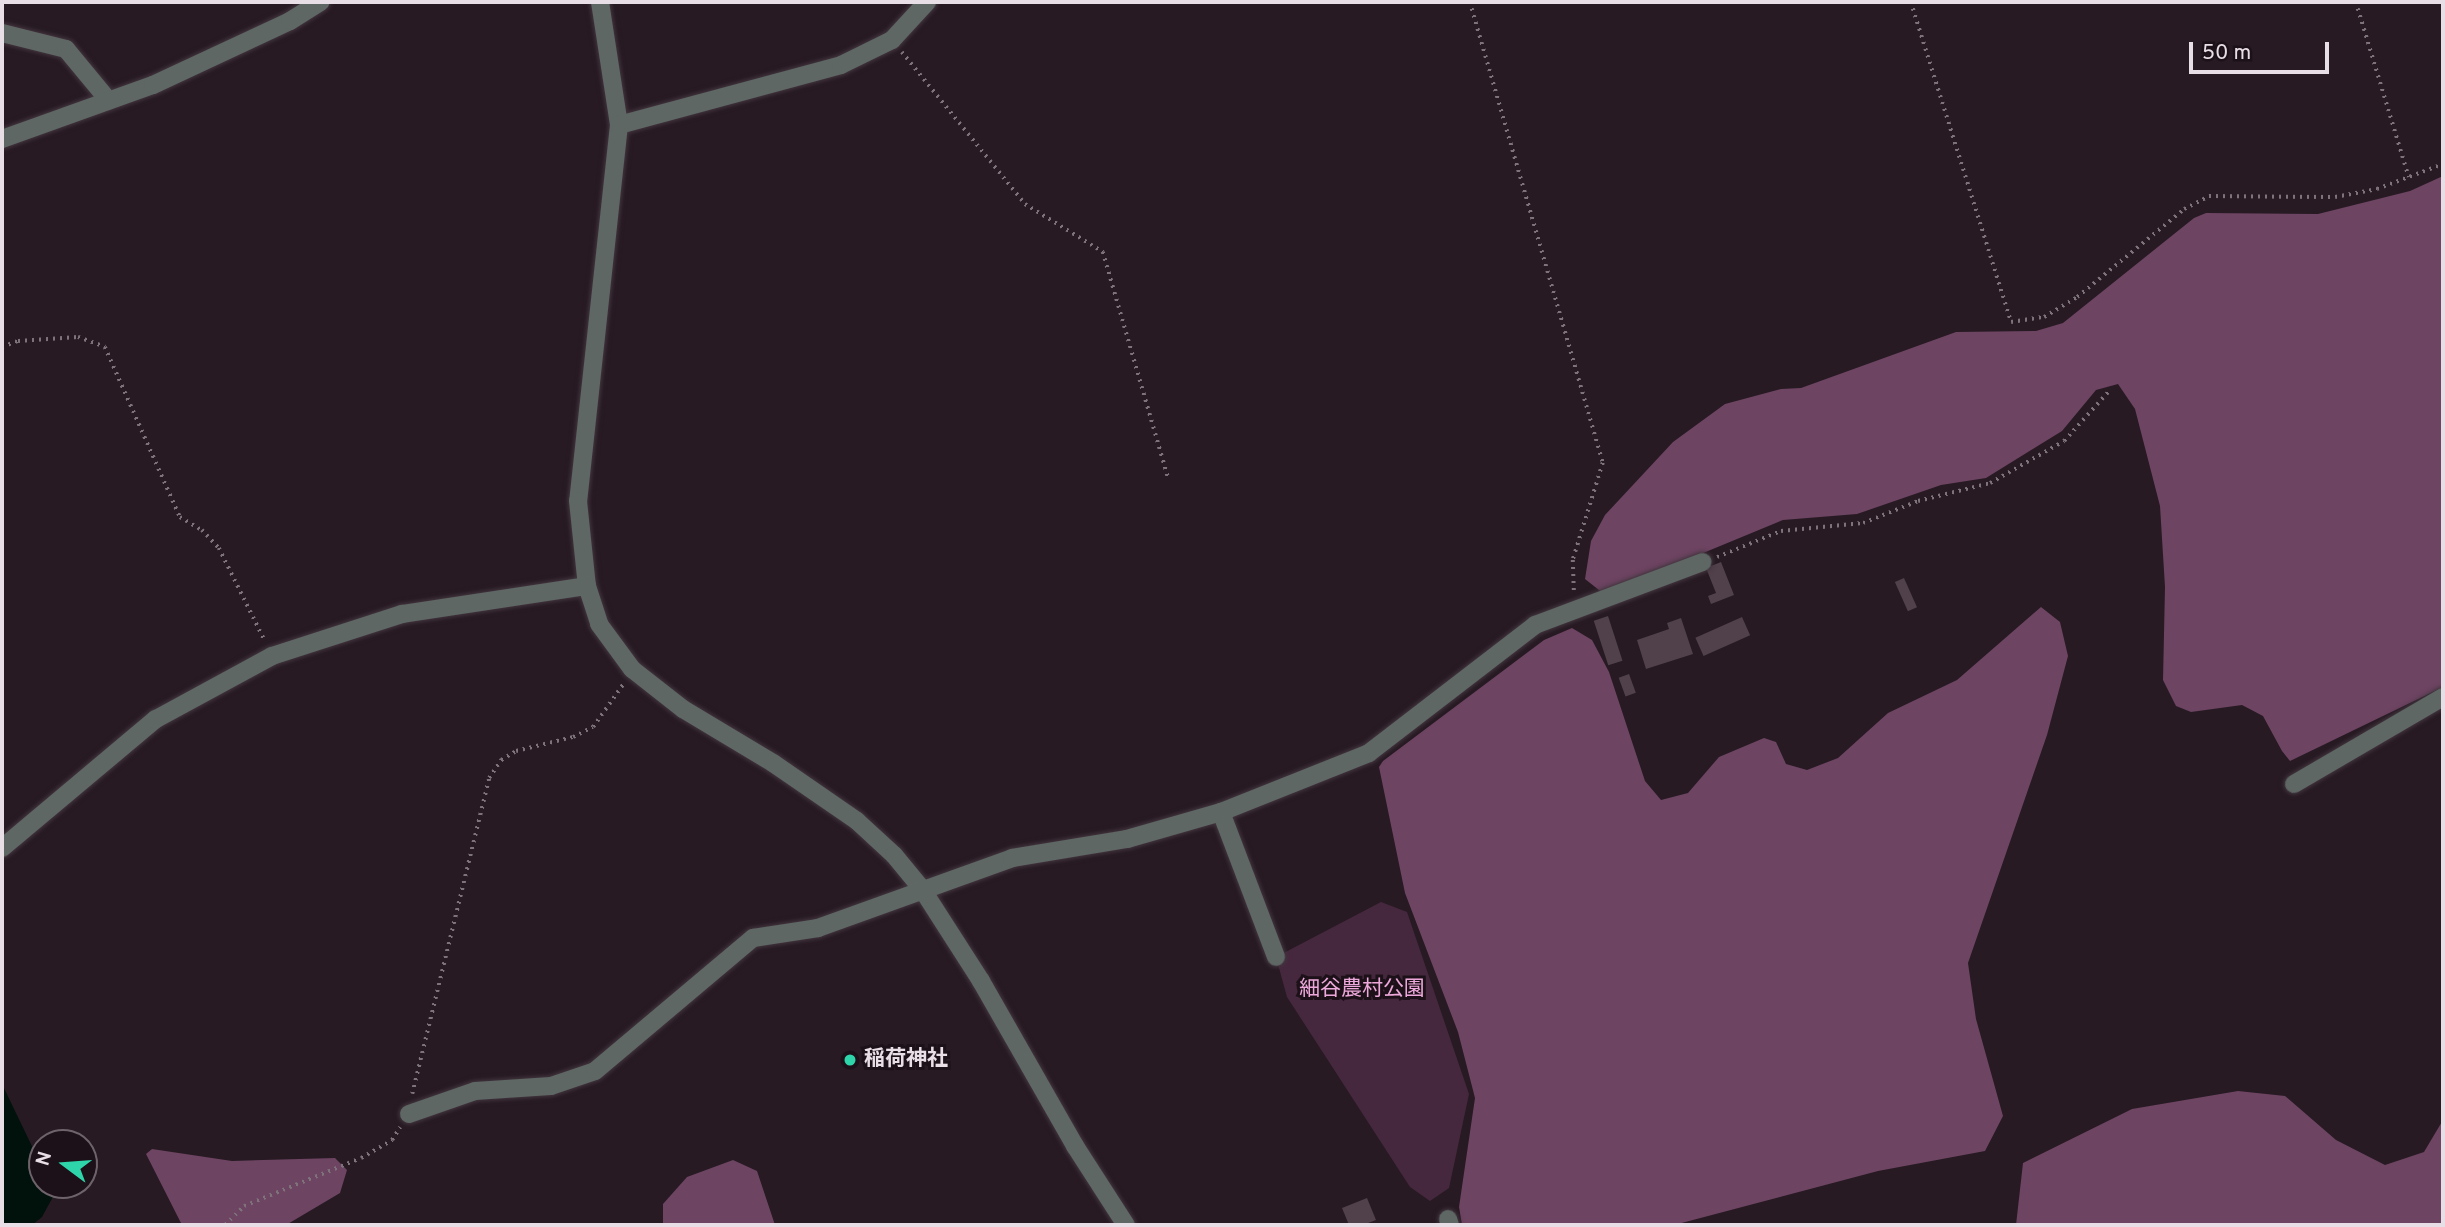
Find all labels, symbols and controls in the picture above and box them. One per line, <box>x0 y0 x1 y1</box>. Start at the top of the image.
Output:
scale bar <box>2193 28 2333 72</box>
text: 50 m <box>2202 40 2251 67</box>
park label: 細谷農村公園 <box>1299 977 1425 1003</box>
place label: 稲荷神社 <box>864 1047 948 1073</box>
marker: 稲荷神社 <box>842 1052 858 1068</box>
north arrow <box>28 1129 98 1199</box>
text: N <box>31 1149 58 1169</box>

